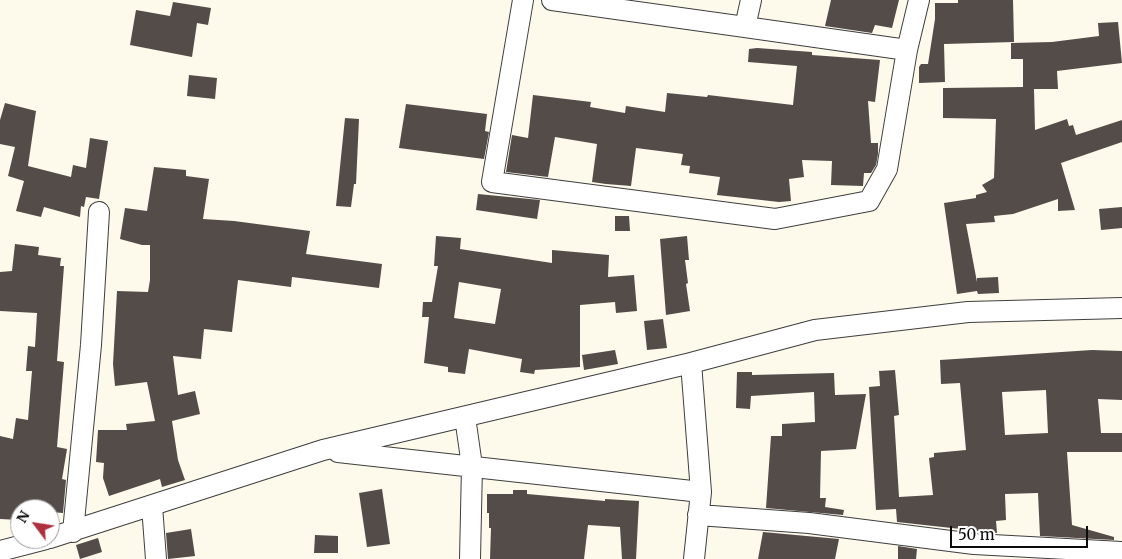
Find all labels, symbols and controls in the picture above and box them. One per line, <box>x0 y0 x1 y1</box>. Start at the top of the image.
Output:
north arrow <box>10 499 60 549</box>
text: N <box>12 507 34 526</box>
scale bar <box>952 516 1090 548</box>
text: 50 m <box>958 525 995 544</box>

